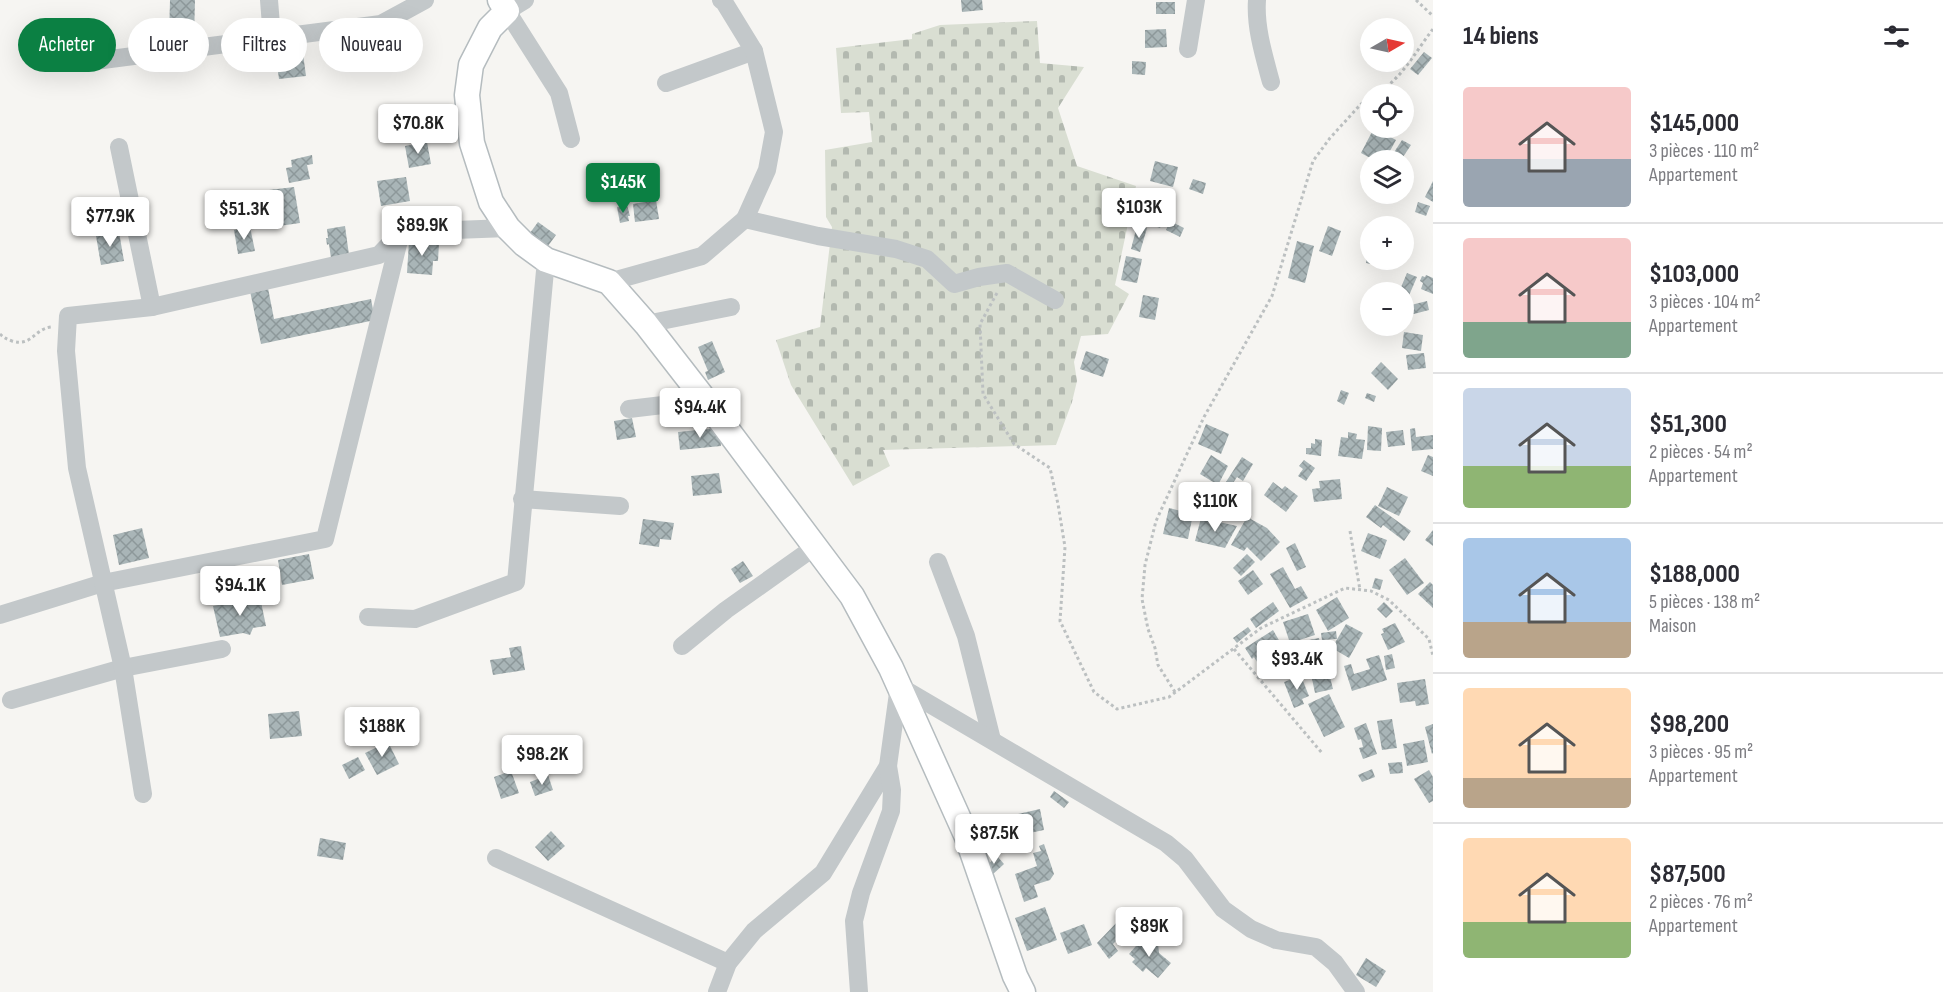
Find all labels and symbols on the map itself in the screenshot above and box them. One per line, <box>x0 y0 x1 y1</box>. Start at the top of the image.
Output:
north arrow <box>1360 18 1414 72</box>
pin: $70.8K <box>369 104 467 155</box>
pin: $145K <box>581 163 665 214</box>
pin: $103K <box>1097 188 1181 239</box>
pin: $51.3K <box>195 190 293 241</box>
pin: $77.9K <box>61 197 159 248</box>
pin: $89.9K <box>373 206 471 257</box>
pin: $94.4K <box>651 388 749 439</box>
pin: $110K <box>1173 482 1257 533</box>
pin: $94.1K <box>191 566 289 617</box>
pin: $93.4K <box>1248 640 1346 691</box>
pin: $188K <box>340 707 424 758</box>
pin: $98.2K <box>493 735 591 786</box>
pin: $87.5K <box>945 814 1043 865</box>
pin: $89K <box>1113 907 1185 958</box>

